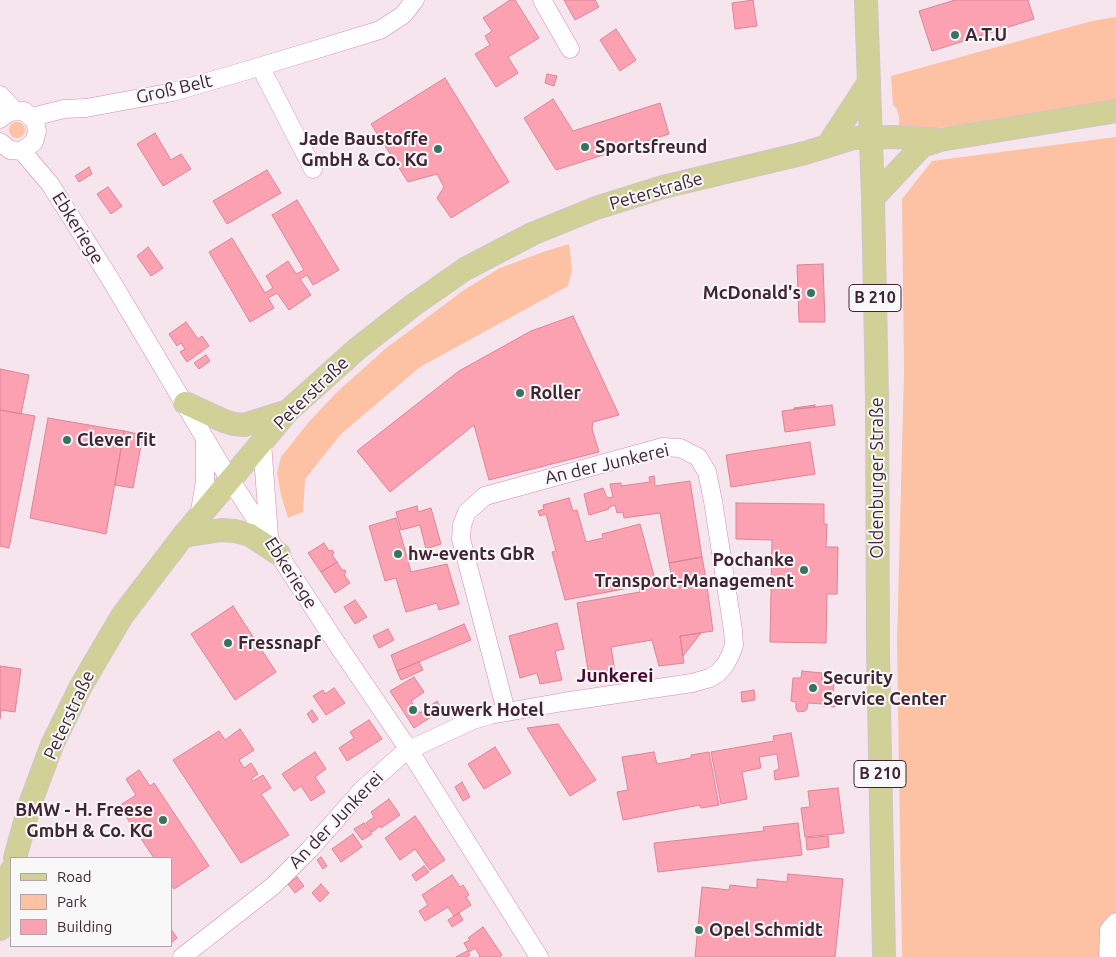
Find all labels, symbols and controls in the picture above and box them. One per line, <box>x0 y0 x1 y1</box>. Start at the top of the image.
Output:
place label: A.T.U <box>965 24 1007 46</box>
marker: A.T.U <box>949 29 961 41</box>
street label: Groß Belt <box>134 70 214 108</box>
place label: Jade Baustoffe GmbH & Co. KG <box>299 128 428 170</box>
place label: Sportsfreund <box>595 136 707 158</box>
marker: Sportsfreund <box>579 141 591 153</box>
marker: Jade Baustoffe GmbH & Co. KG <box>432 143 444 155</box>
street label: Peterstraße <box>607 167 705 215</box>
street label: Ebkeriege <box>47 188 109 268</box>
place label: McDonald's <box>703 282 801 304</box>
road number: B 210 <box>849 284 901 312</box>
marker: McDonald's <box>805 287 817 299</box>
street label: Peterstraße <box>269 352 353 434</box>
place label: Roller <box>530 382 581 404</box>
marker: Roller <box>514 387 526 399</box>
street label: Oldenburger Straße <box>866 397 888 559</box>
place label: Clever fit <box>77 429 156 451</box>
marker: Clever fit <box>61 434 73 446</box>
street label: An der Junkerei <box>543 439 671 489</box>
street label: Ebkeriege <box>260 533 322 613</box>
place label: hw-events GbR <box>408 543 535 565</box>
marker: hw-events GbR <box>392 548 404 560</box>
place label: Pochanke Transport-Management <box>595 549 794 592</box>
marker: Pochanke Transport-Management <box>798 564 810 576</box>
place label: Fressnapf <box>238 632 321 654</box>
marker: Fressnapf <box>222 637 234 649</box>
district label: Junkerei <box>576 665 654 687</box>
street label: Peterstraße <box>39 667 99 763</box>
place label: Security Service Center <box>823 667 947 710</box>
marker: Security Service Center <box>807 682 819 694</box>
place label: tauwerk Hotel <box>423 699 544 721</box>
marker: tauwerk Hotel <box>407 704 419 716</box>
road number: B 210 <box>854 761 906 788</box>
street label: An der Junkerei <box>284 767 388 873</box>
place label: BMW - H. Freese GmbH & Co. KG <box>15 799 153 842</box>
marker: BMW - H. Freese GmbH & Co. KG <box>157 814 169 826</box>
legend <box>10 857 172 947</box>
text: Road <box>57 868 92 885</box>
text: Park <box>57 893 87 910</box>
text: Building <box>57 918 112 935</box>
place label: Opel Schmidt <box>709 919 823 941</box>
marker: Opel Schmidt <box>693 924 705 936</box>

